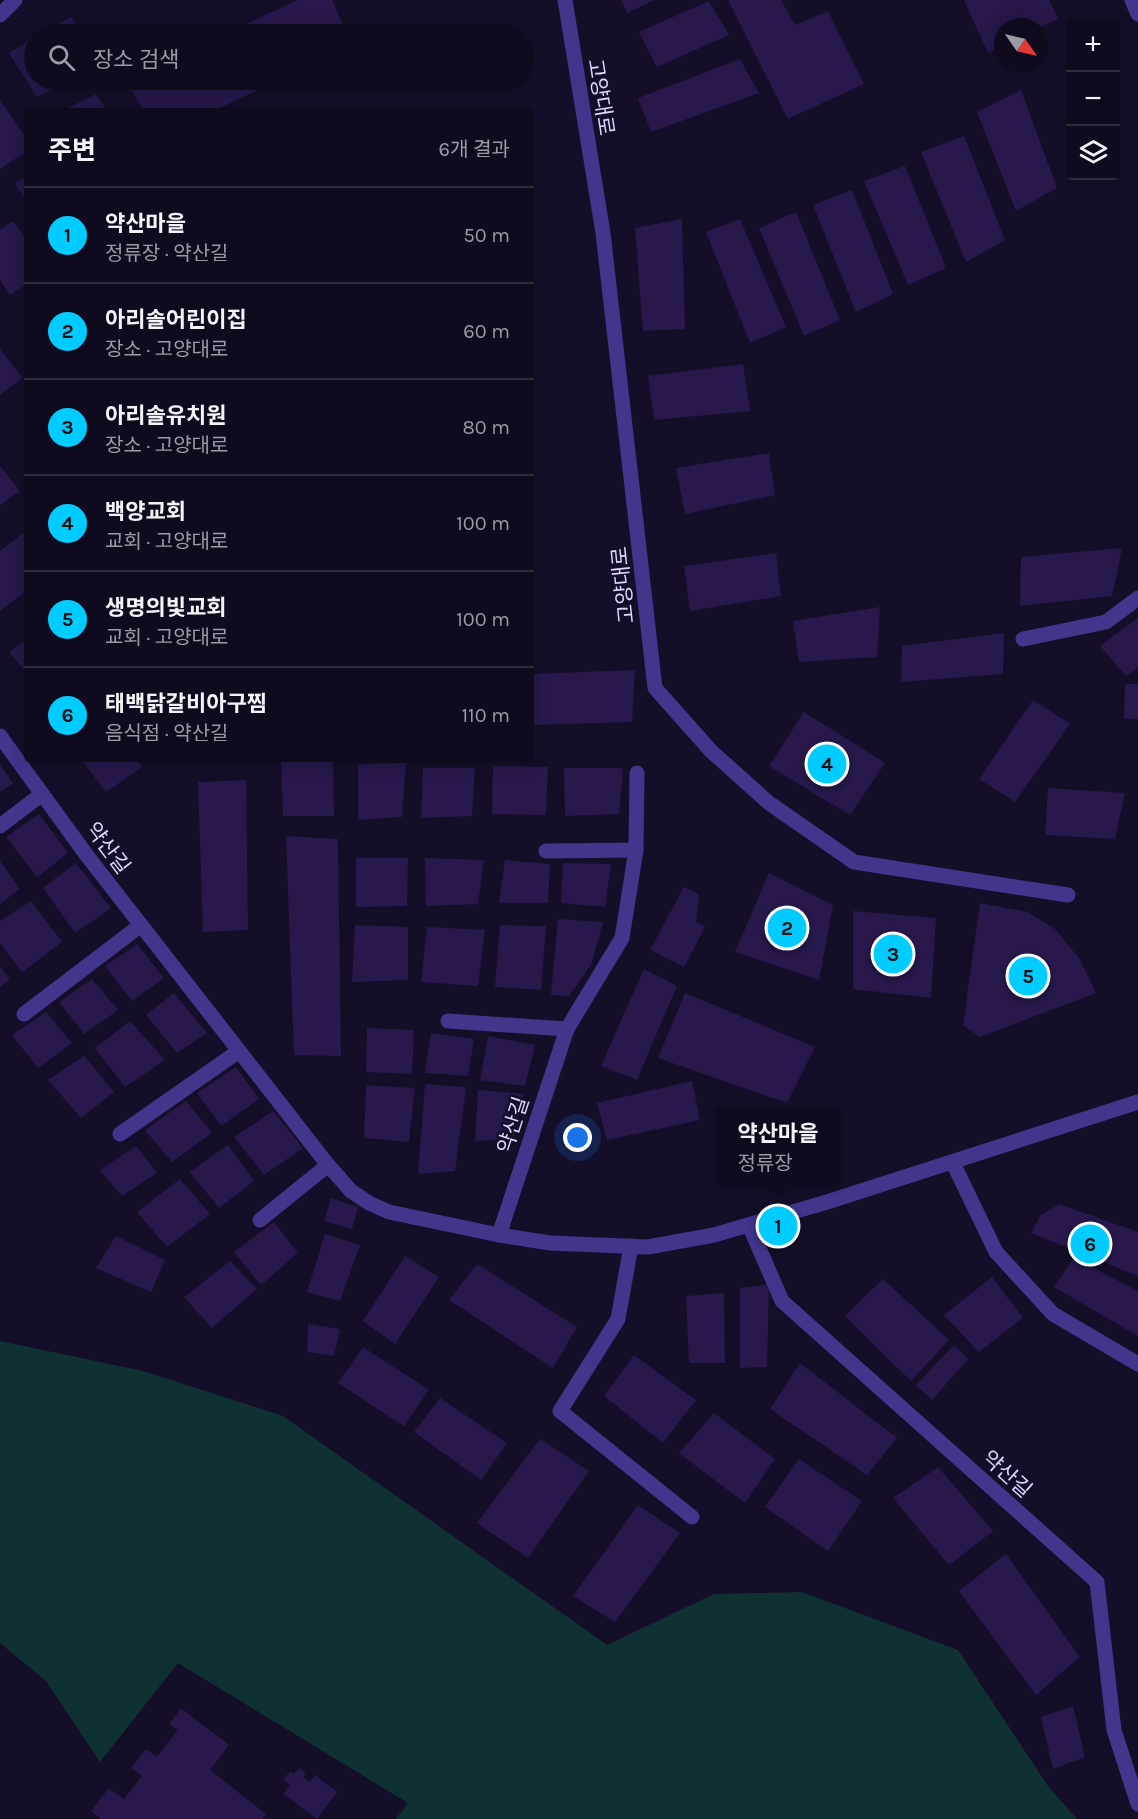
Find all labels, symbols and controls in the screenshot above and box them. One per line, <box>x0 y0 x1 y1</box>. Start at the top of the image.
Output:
north arrow <box>994 18 1048 72</box>
map controls <box>1066 18 1120 180</box>
button: + <box>1066 18 1120 72</box>
search box <box>24 24 534 90</box>
icon: search <box>45 41 78 74</box>
text: 장소 검색 <box>93 47 179 73</box>
street label: 고양대로 <box>583 57 619 137</box>
button: − <box>1066 72 1120 126</box>
button: layers <box>1066 126 1120 180</box>
text: 주변 <box>48 135 96 166</box>
text: 6개 결과 <box>439 138 510 161</box>
text: 약산마을 <box>105 211 186 237</box>
text: 1 <box>64 224 71 247</box>
text: 50 m <box>463 224 510 247</box>
text: 정류장 · 약산길 <box>105 242 228 265</box>
text: 아리솔어린이집 <box>105 307 247 333</box>
text: 2 <box>61 320 74 343</box>
text: 60 m <box>463 320 510 343</box>
text: 장소 · 고양대로 <box>105 338 228 361</box>
text: 아리솔유치원 <box>105 403 226 429</box>
text: 3 <box>61 416 74 439</box>
text: 80 m <box>462 416 510 439</box>
text: 장소 · 고양대로 <box>105 434 228 457</box>
text: 백양교회 <box>105 499 186 525</box>
text: 4 <box>62 512 73 535</box>
text: 100 m <box>456 512 510 535</box>
text: 교회 · 고양대로 <box>105 530 228 553</box>
street label: 고양대로 <box>607 545 639 625</box>
text: 생명의빛교회 <box>105 595 226 621</box>
text: 5 <box>62 608 73 631</box>
text: 100 m <box>456 608 510 631</box>
text: 교회 · 고양대로 <box>105 626 228 649</box>
text: 태백닭갈비아구찜 <box>105 691 267 717</box>
text: 6 <box>61 704 74 727</box>
text: 110 m <box>461 704 510 727</box>
text: 음식점 · 약산길 <box>105 722 228 745</box>
pin: 4 <box>808 742 846 786</box>
street label: 약산길 <box>81 818 135 878</box>
pin: 2 <box>768 906 806 950</box>
pin: 3 <box>874 932 912 976</box>
pin: 5 <box>1008 954 1048 998</box>
street label: 약산길 <box>493 1094 533 1156</box>
popup <box>715 1106 841 1184</box>
text: 약산마을 <box>738 1121 818 1147</box>
your location <box>563 1123 592 1152</box>
text: 정류장 <box>738 1152 793 1175</box>
pin: 1 <box>758 1204 798 1248</box>
pin: 6 <box>1070 1222 1110 1266</box>
street label: 약산길 <box>977 1446 1037 1502</box>

